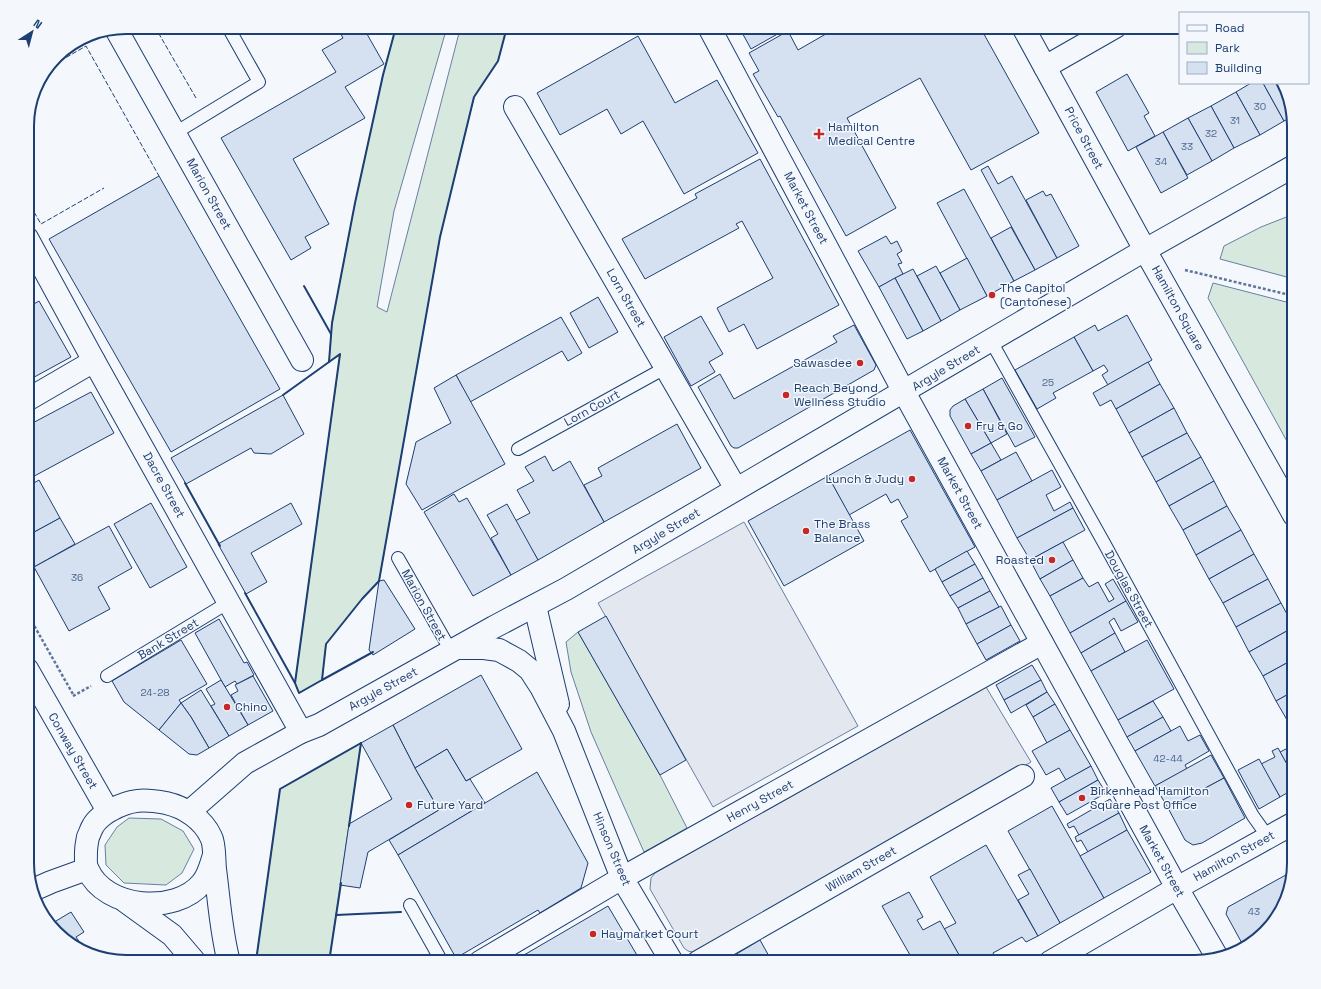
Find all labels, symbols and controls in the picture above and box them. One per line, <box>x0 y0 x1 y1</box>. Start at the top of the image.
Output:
north arrow <box>12 12 52 52</box>
legend <box>1179 12 1309 84</box>
text: N <box>31 16 45 32</box>
text: Road <box>1215 20 1244 36</box>
text: Park <box>1215 40 1240 56</box>
text: Building <box>1215 60 1262 76</box>
house number: 30 <box>1254 100 1266 113</box>
street label: Price Street <box>1061 104 1107 172</box>
house number: 31 <box>1230 114 1240 127</box>
place label: Hamilton Medical Centre <box>828 119 915 149</box>
house number: 32 <box>1205 127 1217 140</box>
marker: Hamilton Medical Centre <box>813 128 825 140</box>
house number: 33 <box>1181 140 1193 153</box>
street label: Marion Street <box>183 155 235 233</box>
house number: 34 <box>1155 155 1167 168</box>
street label: Market Street <box>780 169 832 247</box>
street label: Hamilton Square <box>1148 263 1208 353</box>
street label: Lorn Street <box>603 266 649 330</box>
place label: The Capitol (Cantonese) <box>1000 280 1071 310</box>
marker: The Capitol (Cantonese) <box>987 290 997 300</box>
street label: Argyle Street <box>909 341 983 395</box>
place label: Sawasdee <box>793 355 852 371</box>
marker: Sawasdee <box>855 358 865 368</box>
house number: 25 <box>1042 376 1054 389</box>
place label: Reach Beyond Wellness Studio <box>794 380 886 410</box>
street label: Lorn Court <box>561 386 623 430</box>
marker: Reach Beyond Wellness Studio <box>781 390 791 400</box>
place label: Fry & Go <box>976 418 1023 434</box>
marker: Fry & Go <box>963 421 973 431</box>
street label: Dacre Street <box>139 449 189 521</box>
street label: Market Street <box>934 454 986 532</box>
place label: Lunch & Judy <box>826 471 904 487</box>
marker: Lunch & Judy <box>907 474 917 484</box>
street label: Argyle Street <box>629 504 703 558</box>
place label: The Brass Balance <box>814 516 870 546</box>
marker: The Brass Balance <box>801 526 811 536</box>
street label: Douglas Street <box>1101 547 1157 631</box>
place label: Roasted <box>996 552 1044 568</box>
marker: Roasted <box>1047 555 1057 565</box>
street label: Marion Street <box>398 566 450 644</box>
house number: 36 <box>71 571 83 584</box>
street label: Bank Street <box>135 615 201 663</box>
street label: Argyle Street <box>346 663 420 715</box>
house number: 24-28 <box>141 686 169 699</box>
place label: Chino <box>235 699 268 715</box>
marker: Chino <box>222 702 232 712</box>
street label: Conway Street <box>45 710 101 792</box>
house number: 42-44 <box>1153 752 1183 765</box>
street label: Henry Street <box>724 776 796 826</box>
place label: Birkenhead Hamilton Square Post Office <box>1090 783 1209 813</box>
marker: Birkenhead Hamilton Square Post Office <box>1077 793 1087 803</box>
place label: Future Yard <box>417 797 483 813</box>
marker: Future Yard <box>404 800 414 810</box>
street label: Hinson Street <box>589 809 635 889</box>
street label: Market Street <box>1136 822 1188 900</box>
street label: Hamilton Street <box>1190 827 1278 885</box>
street label: William Street <box>823 842 899 896</box>
house number: 43 <box>1248 905 1260 918</box>
place label: Haymarket Court <box>601 926 699 942</box>
marker: Haymarket Court <box>588 929 598 939</box>

